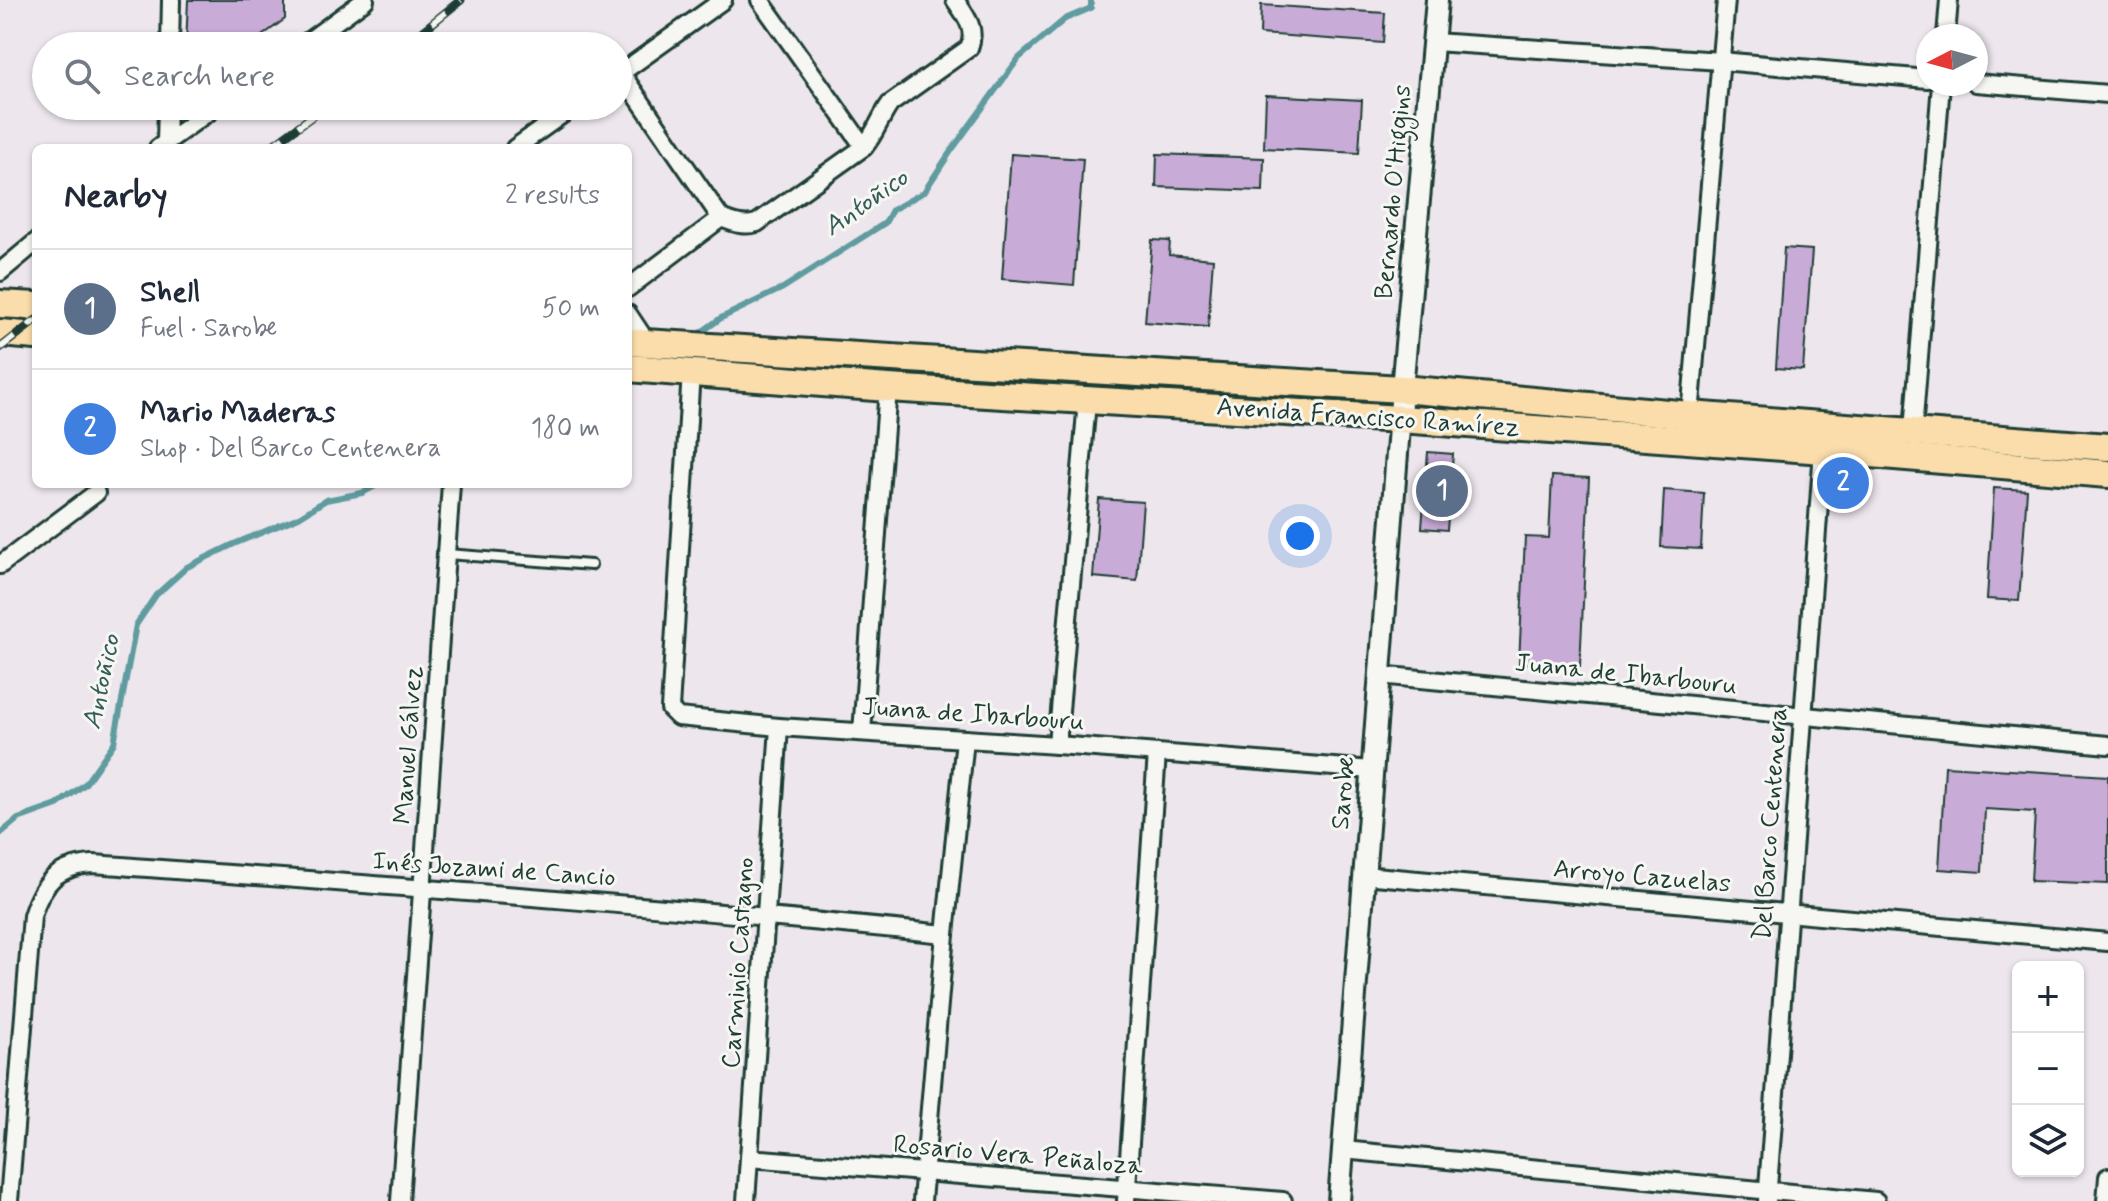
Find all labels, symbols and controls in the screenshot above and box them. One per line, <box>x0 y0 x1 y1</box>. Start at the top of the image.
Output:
north arrow <box>1916 24 1988 96</box>
search box <box>32 32 632 120</box>
icon: search <box>60 54 104 98</box>
text: Search here <box>124 57 275 96</box>
street label: Bernardo O'Higgins <box>1368 83 1423 301</box>
water label: Antoñico <box>816 159 917 246</box>
text: Nearby <box>64 174 168 219</box>
text: 2 results <box>505 179 600 213</box>
text: Shell <box>140 273 200 312</box>
text: 1 <box>84 292 96 326</box>
text: 50 m <box>542 292 600 326</box>
text: Fuel · Sarobe <box>140 312 277 346</box>
street label: Avenida Francisco Ramírez <box>1215 390 1521 446</box>
text: Mario Maderas <box>140 393 335 432</box>
text: 2 <box>84 412 96 446</box>
text: 180 m <box>531 412 600 446</box>
text: Shop · Del Barco Centenera <box>140 432 441 466</box>
pin: 2 <box>1817 453 1869 513</box>
pin: 1 <box>1416 461 1468 521</box>
your location <box>1280 516 1320 556</box>
water label: Antoñico <box>74 630 130 733</box>
street label: Juana de Ibarbouru <box>1513 646 1739 704</box>
street label: Manuel Gálvez <box>386 665 432 825</box>
street label: Juana de Ibarbouru <box>861 690 1085 740</box>
street label: Del Barco Centenera <box>1746 706 1796 942</box>
street label: Sarobe <box>1324 755 1364 831</box>
street label: Inés Jozami de Cancio <box>371 845 617 895</box>
street label: Arroyo Cazuelas <box>1552 852 1732 902</box>
street label: Carminio Castagno <box>715 856 763 1070</box>
map controls <box>2012 961 2084 1177</box>
button: + <box>2012 961 2084 1033</box>
button: − <box>2012 1033 2084 1105</box>
button: layers <box>2012 1105 2084 1177</box>
street label: Rosario Vera Peñaloza <box>892 1128 1145 1184</box>

